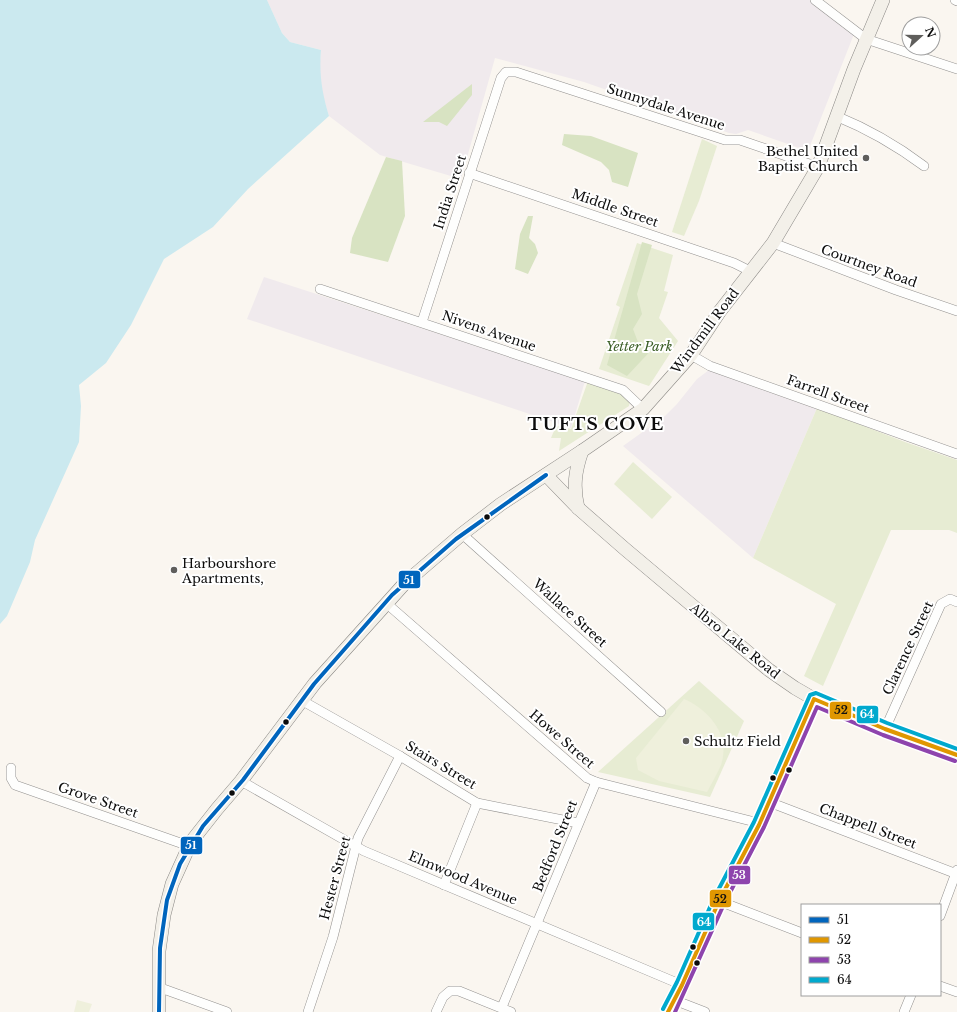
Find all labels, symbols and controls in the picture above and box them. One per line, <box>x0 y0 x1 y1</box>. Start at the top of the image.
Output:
north arrow <box>901 16 941 56</box>
text: N <box>922 25 939 40</box>
street label: Sunnydale Avenue <box>605 80 727 134</box>
place label: Bethel United Baptist Church <box>758 143 858 175</box>
street label: India Street <box>430 152 470 231</box>
marker: Bethel United Baptist Church <box>861 153 871 163</box>
street label: Middle Street <box>569 185 661 231</box>
street label: Courtney Road <box>819 241 920 291</box>
street label: Windmill Road <box>667 285 743 378</box>
street label: Nivens Avenue <box>440 307 538 355</box>
park label: Yetter Park <box>606 338 673 355</box>
street label: Farrell Street <box>784 371 872 417</box>
district label: TUFTS COVE <box>528 414 664 435</box>
unlabelled marker <box>482 512 492 522</box>
place label: Harbourshore Apartments, <box>181 555 276 587</box>
marker: Harbourshore Apartments, <box>169 565 179 575</box>
line badge: 51 <box>398 570 421 589</box>
text: 51 <box>403 573 415 587</box>
street label: Wallace Street <box>529 574 611 651</box>
street label: Clarence Street <box>879 598 937 698</box>
street label: Albro Lake Road <box>686 599 784 683</box>
line badge: 52 <box>829 701 852 720</box>
text: 52 <box>834 703 848 717</box>
line badge: 64 <box>856 705 879 724</box>
street label: Howe Street <box>526 706 598 772</box>
text: 64 <box>860 707 874 721</box>
unlabelled marker <box>281 717 291 727</box>
place label: Schultz Field <box>694 733 781 750</box>
marker: Schultz Field <box>681 736 691 746</box>
street label: Stairs Street <box>402 737 480 793</box>
unlabelled marker <box>784 765 794 775</box>
unlabelled marker <box>768 773 778 783</box>
street label: Grove Street <box>56 778 140 822</box>
unlabelled marker <box>227 788 237 798</box>
street label: Bedford Street <box>529 797 581 894</box>
street label: Chappell Street <box>817 800 919 852</box>
street label: Hester Street <box>316 834 354 922</box>
line badge: 51 <box>180 836 203 855</box>
text: 51 <box>185 838 197 852</box>
street label: Elmwood Avenue <box>406 847 520 909</box>
line badge: 53 <box>728 865 751 885</box>
text: 53 <box>732 868 746 882</box>
line badge: 52 <box>709 889 732 908</box>
text: 52 <box>713 892 727 906</box>
legend <box>801 904 941 996</box>
line badge: 64 <box>692 912 715 931</box>
text: 51 <box>837 912 849 927</box>
text: 64 <box>697 915 711 929</box>
text: 52 <box>837 932 851 947</box>
unlabelled marker <box>688 942 698 952</box>
text: 53 <box>837 952 851 967</box>
unlabelled marker <box>692 958 702 968</box>
text: 64 <box>837 972 852 987</box>

